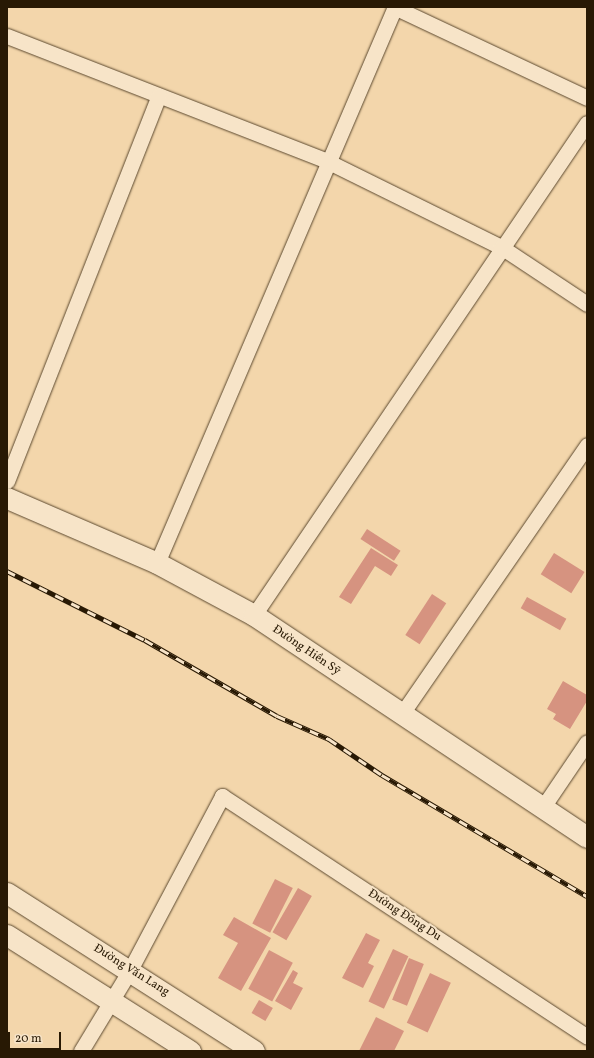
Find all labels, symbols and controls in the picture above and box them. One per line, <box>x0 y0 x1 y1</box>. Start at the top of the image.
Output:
street label: Đường Hiền Sỹ <box>269 623 343 679</box>
street label: Đường Đông Du <box>365 887 443 945</box>
street label: Đường Văn Lang <box>90 942 172 1000</box>
scale bar <box>10 1024 63 1050</box>
text: 20 m <box>15 1031 42 1047</box>

